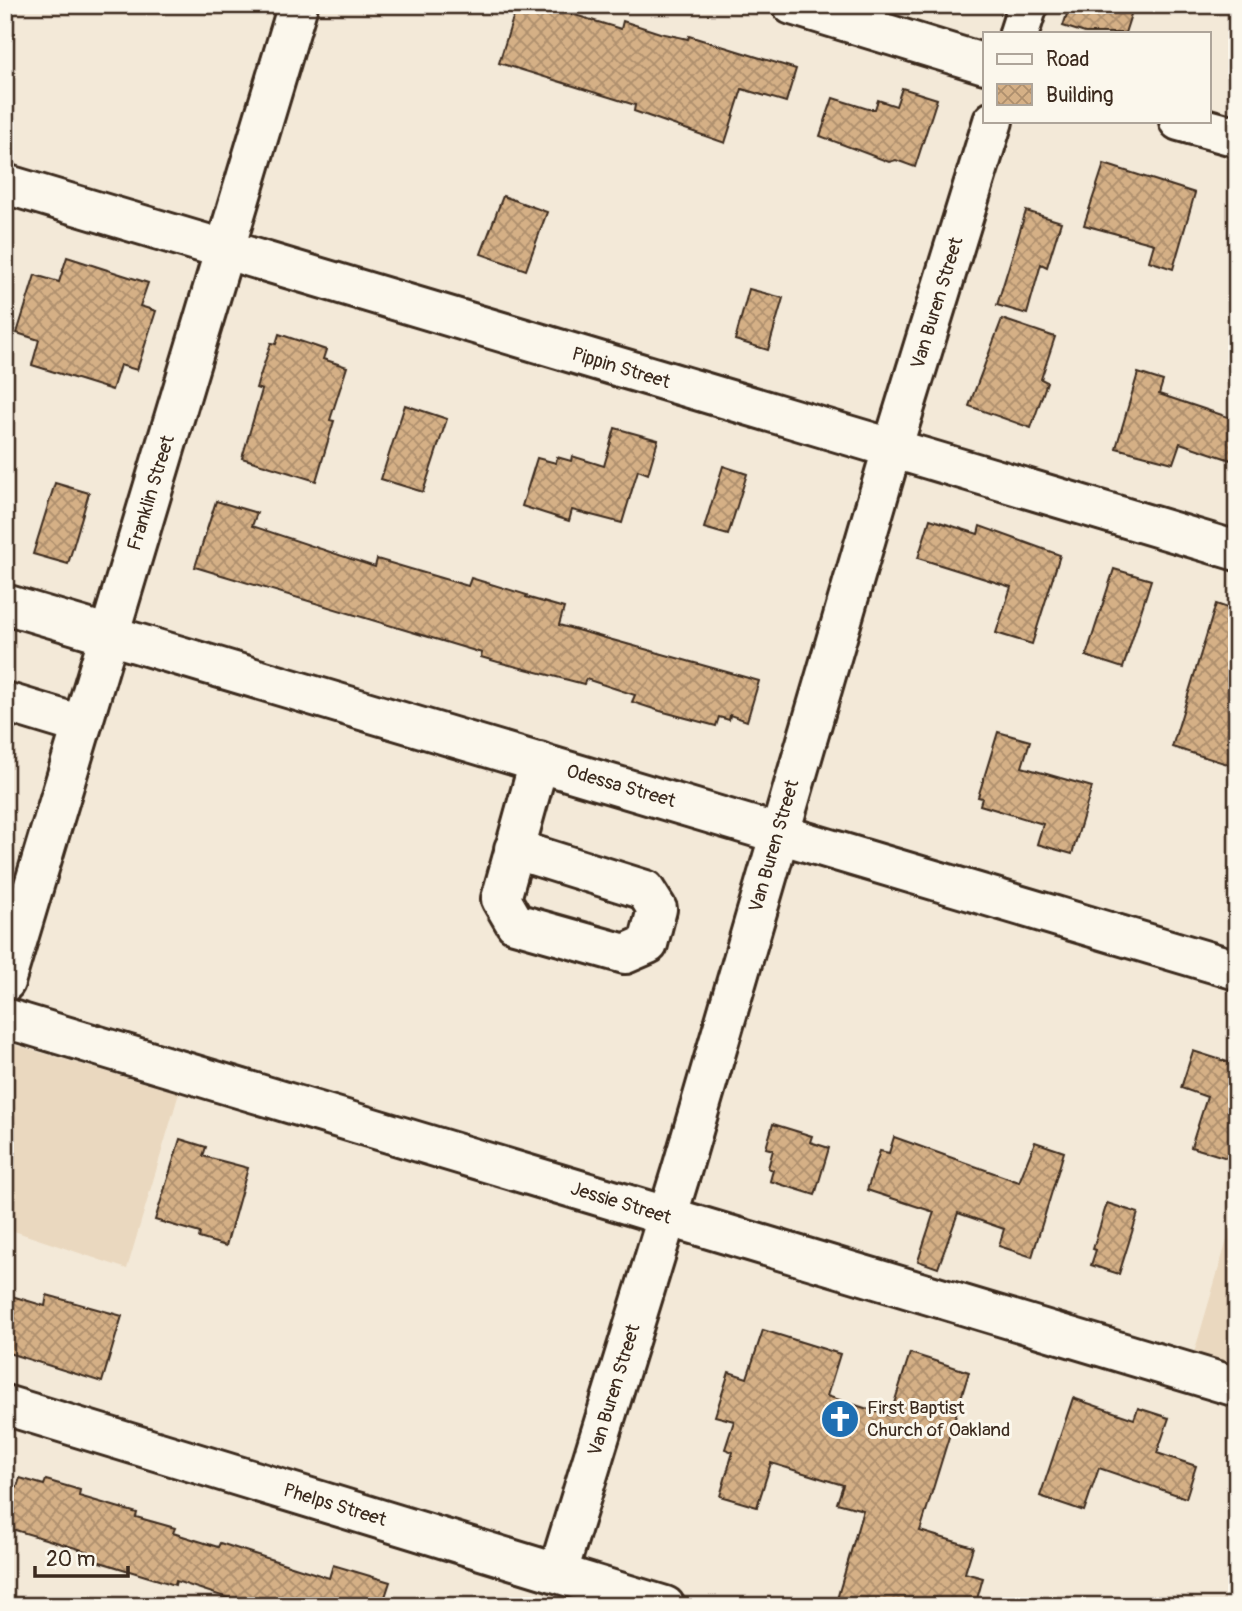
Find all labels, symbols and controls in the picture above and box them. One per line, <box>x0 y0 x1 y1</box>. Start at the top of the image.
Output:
legend <box>983 32 1210 122</box>
text: Road <box>1046 46 1090 73</box>
text: Building <box>1046 82 1113 109</box>
street label: Van Buren Street <box>906 234 969 372</box>
street label: Pippin Street <box>569 342 673 394</box>
street label: Franklin Street <box>122 432 180 554</box>
street label: Odessa Street <box>564 759 679 813</box>
street label: Van Buren Street <box>744 777 804 915</box>
street label: Jessie Street <box>568 1176 674 1230</box>
street label: Van Buren Street <box>583 1321 646 1459</box>
place label: First Baptist Church of Oakland <box>867 1396 1010 1442</box>
church icon: First Baptist Church of Oakland <box>819 1398 861 1440</box>
street label: Phelps Street <box>281 1478 390 1532</box>
scale bar <box>35 1534 128 1578</box>
text: 20 m <box>46 1546 95 1573</box>

